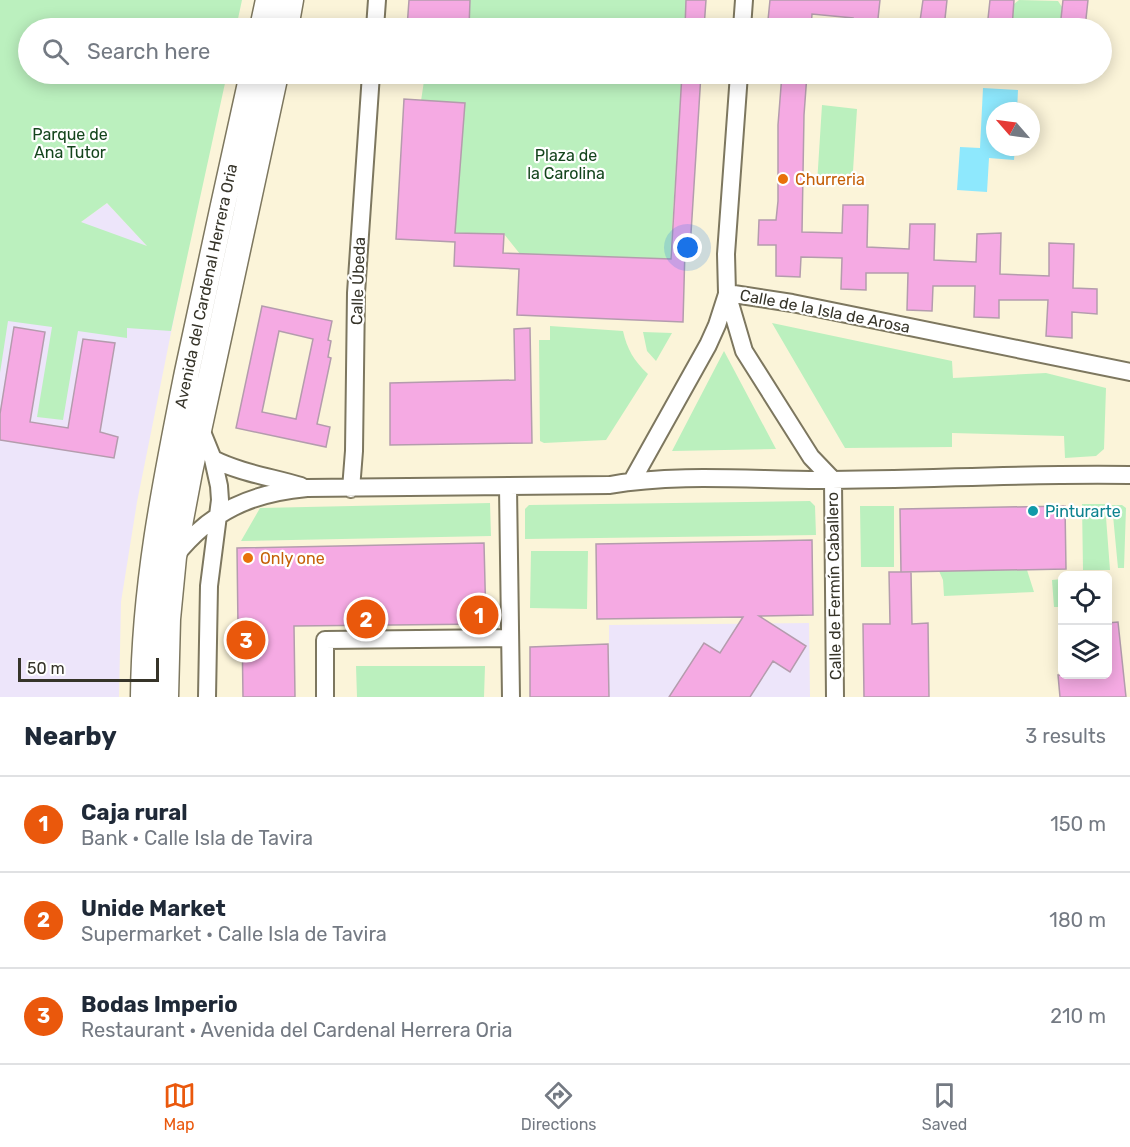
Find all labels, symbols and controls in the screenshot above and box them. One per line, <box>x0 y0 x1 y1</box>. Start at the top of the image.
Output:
search box <box>18 18 1112 84</box>
icon: search <box>39 35 72 68</box>
text: Search here <box>87 38 210 65</box>
north arrow <box>986 102 1040 156</box>
park label: Parque de Ana Tutor <box>32 125 108 162</box>
park label: Plaza de la Carolina <box>527 146 605 183</box>
street label: Avenida del Cardenal Herrera Oria <box>171 162 241 410</box>
place label: Churreria <box>795 170 865 189</box>
marker: Churreria <box>776 172 790 186</box>
your location <box>673 233 702 262</box>
street label: Calle Úbeda <box>346 237 369 325</box>
street label: Calle de la Isla de Arosa <box>738 285 912 337</box>
street label: Calle de Fermín Caballero <box>823 492 845 680</box>
place label: Pinturarte <box>1045 502 1121 521</box>
marker: Pinturarte <box>1026 504 1040 518</box>
place label: Only one <box>260 549 325 568</box>
marker: Only one <box>241 551 255 565</box>
map controls <box>1058 571 1112 679</box>
button: locate <box>1058 571 1112 625</box>
pin: 1 <box>460 592 498 638</box>
pin: 2 <box>346 596 386 642</box>
pin: 3 <box>226 618 266 662</box>
button: layers <box>1058 625 1112 679</box>
scale bar <box>18 655 159 682</box>
text: 50 m <box>27 659 65 678</box>
text: Nearby <box>24 721 117 752</box>
text: 3 results <box>1025 724 1106 748</box>
text: Caja rural <box>81 799 188 826</box>
text: 1 <box>39 812 48 836</box>
text: 150 m <box>1050 812 1106 836</box>
text: Bank · Calle Isla de Tavira <box>81 826 313 850</box>
text: Unide Market <box>81 895 226 922</box>
text: 2 <box>37 908 50 932</box>
text: 180 m <box>1049 908 1106 932</box>
text: Supermarket · Calle Isla de Tavira <box>81 922 387 946</box>
text: Bodas Imperio <box>81 991 238 1018</box>
text: 3 <box>37 1004 50 1028</box>
text: 210 m <box>1050 1004 1106 1028</box>
text: Restaurant · Avenida del Cardenal Herrera Oria <box>81 1018 513 1042</box>
tab: Map <box>163 1079 196 1134</box>
tab: Directions <box>521 1079 597 1134</box>
tab: Saved <box>922 1079 967 1134</box>

